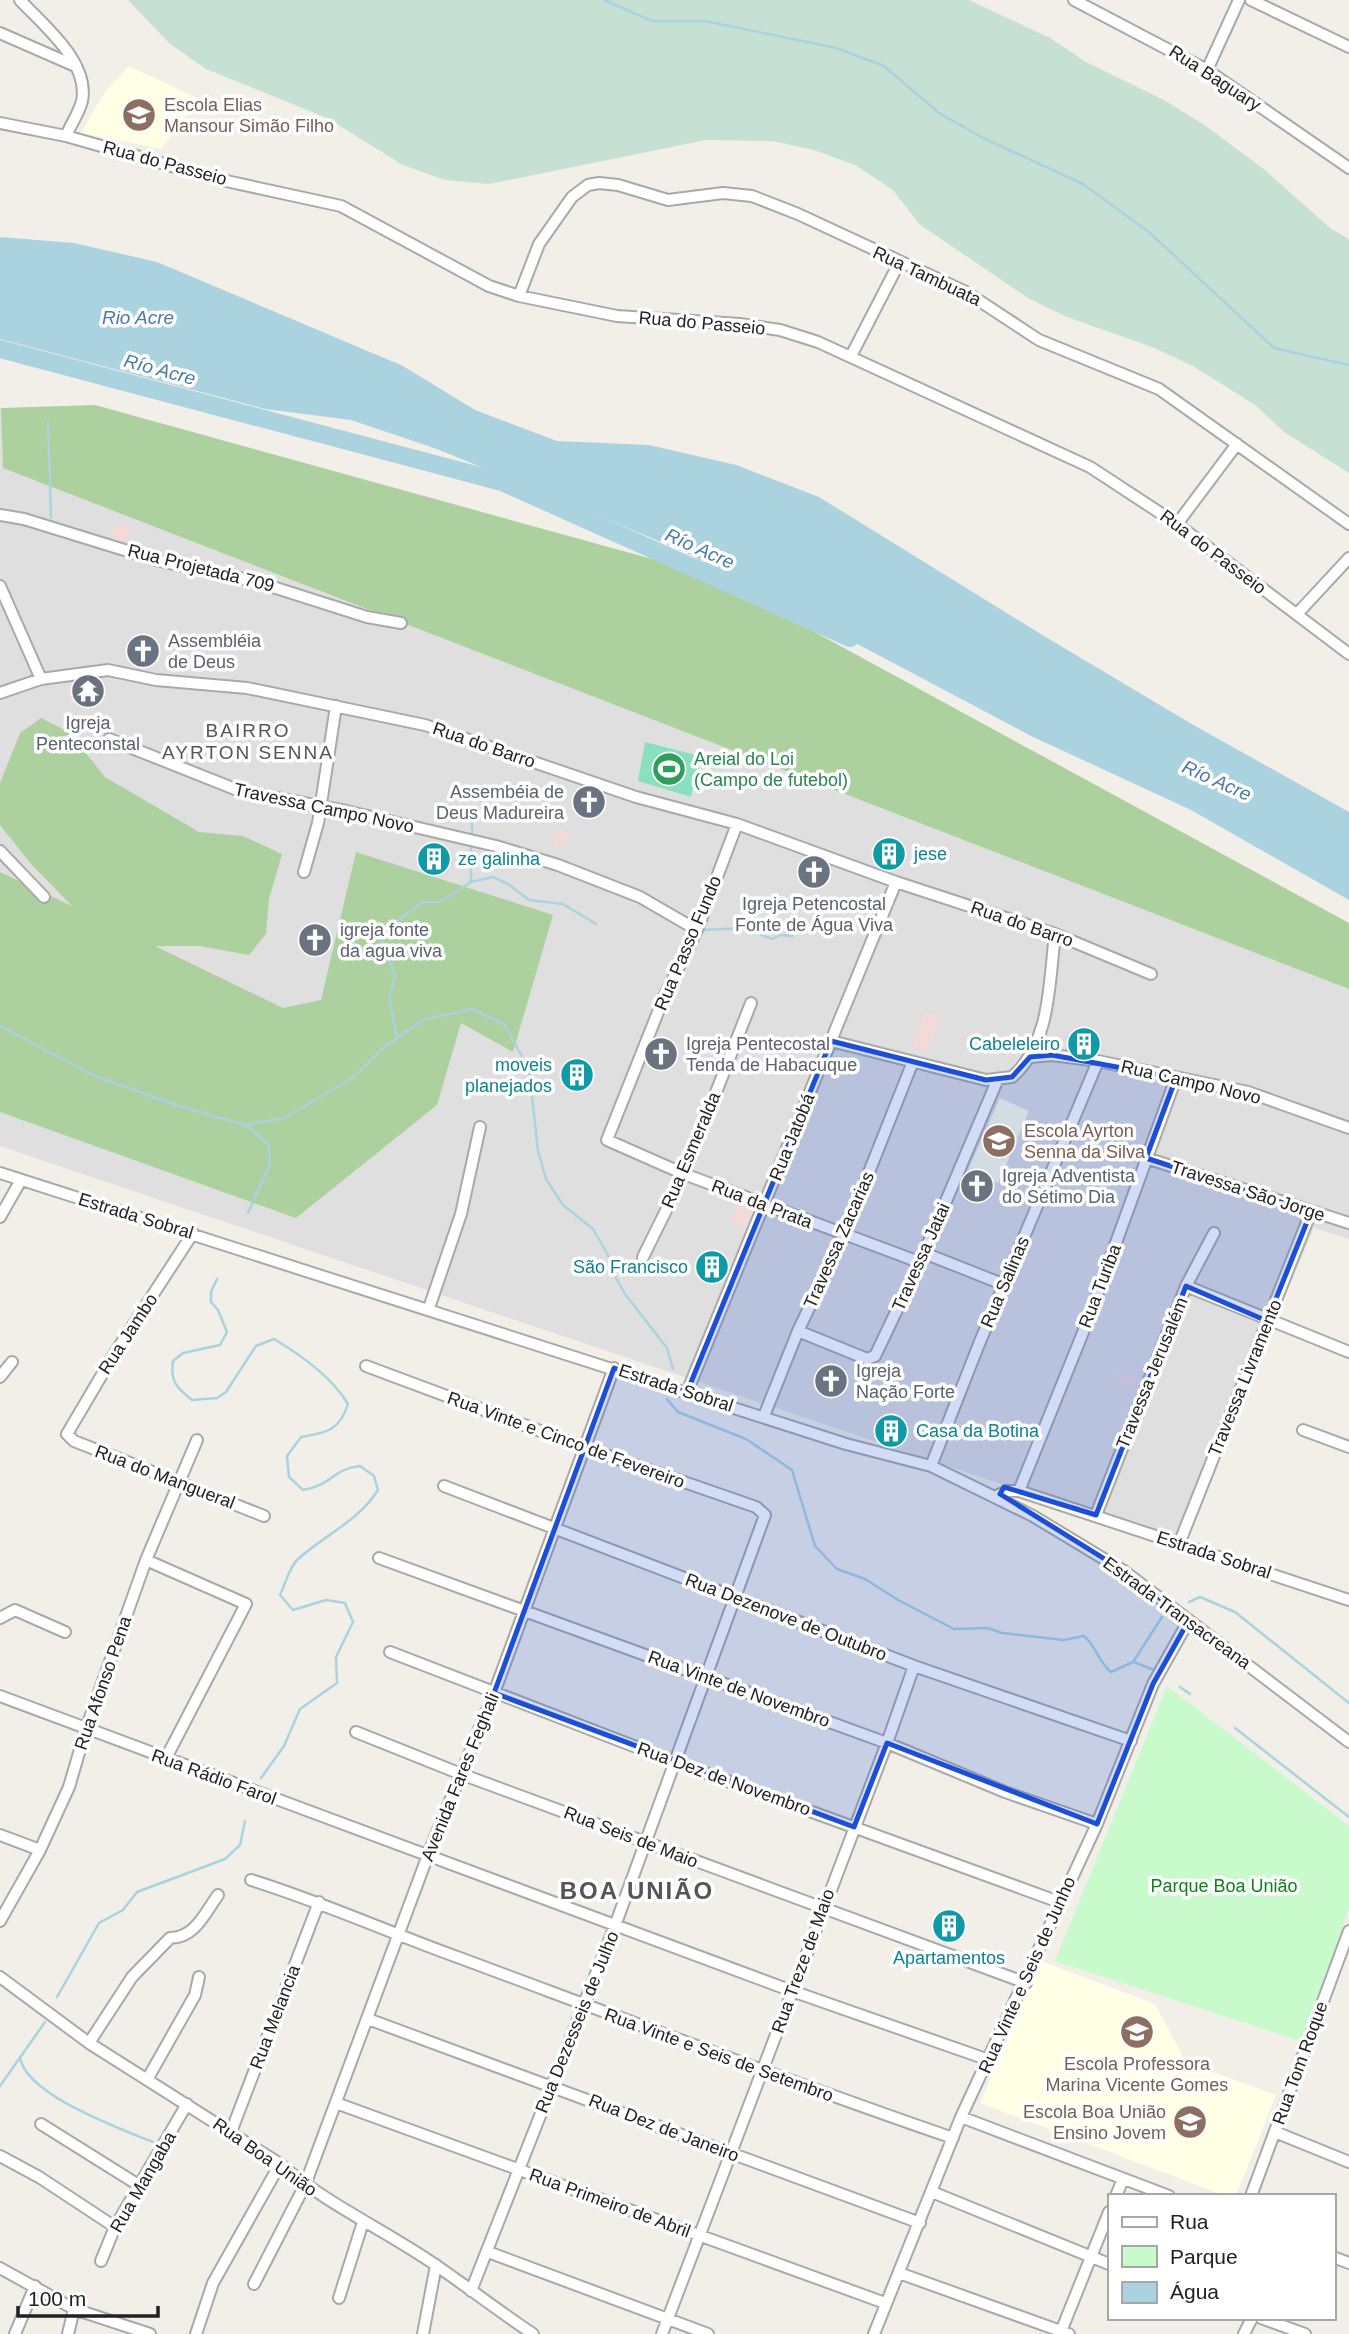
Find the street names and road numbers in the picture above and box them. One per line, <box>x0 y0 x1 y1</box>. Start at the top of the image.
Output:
street label: Rua Baguary <box>1165 41 1265 115</box>
street label: Rua do Passeio <box>101 137 229 189</box>
street label: Rua Tambuata <box>870 242 985 310</box>
street label: Rua do Passeio <box>638 307 766 339</box>
street label: Rua do Passeio <box>1156 506 1270 598</box>
street label: Rua Projetada 709 <box>126 540 276 596</box>
street label: Rua do Barro <box>430 718 538 772</box>
street label: Travessa Campo Novo <box>232 779 416 837</box>
street label: Rua Passo Fundo <box>651 873 725 1013</box>
street label: Rua do Barro <box>968 897 1076 951</box>
street label: Rua Campo Novo <box>1119 1056 1263 1108</box>
street label: Rua Esmeralda <box>658 1088 725 1211</box>
street label: Rua Jatobá <box>765 1090 819 1183</box>
street label: Travessa São Jorge <box>1169 1157 1327 1225</box>
street label: Travessa Zacarias <box>800 1169 878 1311</box>
street label: Rua da Prata <box>709 1176 816 1233</box>
street label: Estrada Sobral <box>76 1189 196 1243</box>
street label: Travessa Jatai <box>888 1200 954 1314</box>
street label: Rua Salinas <box>977 1233 1033 1331</box>
street label: Rua Turiba <box>1075 1240 1125 1331</box>
street label: Rua Jambo <box>95 1290 161 1378</box>
street label: Travessa Jerusalém <box>1112 1294 1192 1452</box>
street label: Travessa Livramento <box>1204 1297 1286 1459</box>
street label: Estrada Sobral <box>616 1360 736 1416</box>
street label: Rua Vinte e Cinco de Fevereiro <box>445 1388 687 1492</box>
street label: Rua do Mangueral <box>92 1441 238 1513</box>
street label: Estrada Sobral <box>1154 1527 1274 1583</box>
street label: Estrada Transacreana <box>1099 1553 1255 1674</box>
street label: Rua Dezenove de Outubro <box>682 1569 890 1665</box>
street label: Rua Afonso Pena <box>71 1613 136 1752</box>
street label: Rua Vinte de Novembro <box>645 1647 833 1731</box>
street label: Avenida Fares Feghali <box>417 1690 503 1864</box>
street label: Rua Dez de Novembro <box>635 1738 813 1820</box>
street label: Rua Rádio Farol <box>149 1745 279 1809</box>
street label: Rua Seis de Maio <box>561 1802 701 1872</box>
street label: Rua Vinte e Seis de Junho <box>975 1874 1079 2076</box>
street label: Rua Treze de Maio <box>768 1886 838 2036</box>
street label: Rua Dezesseis de Julho <box>531 1928 623 2116</box>
street label: Rua Melancia <box>246 1961 304 2072</box>
street label: Rua Tom Roque <box>1268 1999 1332 2127</box>
street label: Rua Vinte e Seis de Setembro <box>602 2004 836 2106</box>
street label: Rua Dez de Janeiro <box>586 2090 742 2166</box>
street label: Rua Boa União <box>209 2114 321 2200</box>
street label: Rua Mangaba <box>106 2127 180 2236</box>
street label: Rua Primeiro de Abril <box>527 2165 693 2241</box>

